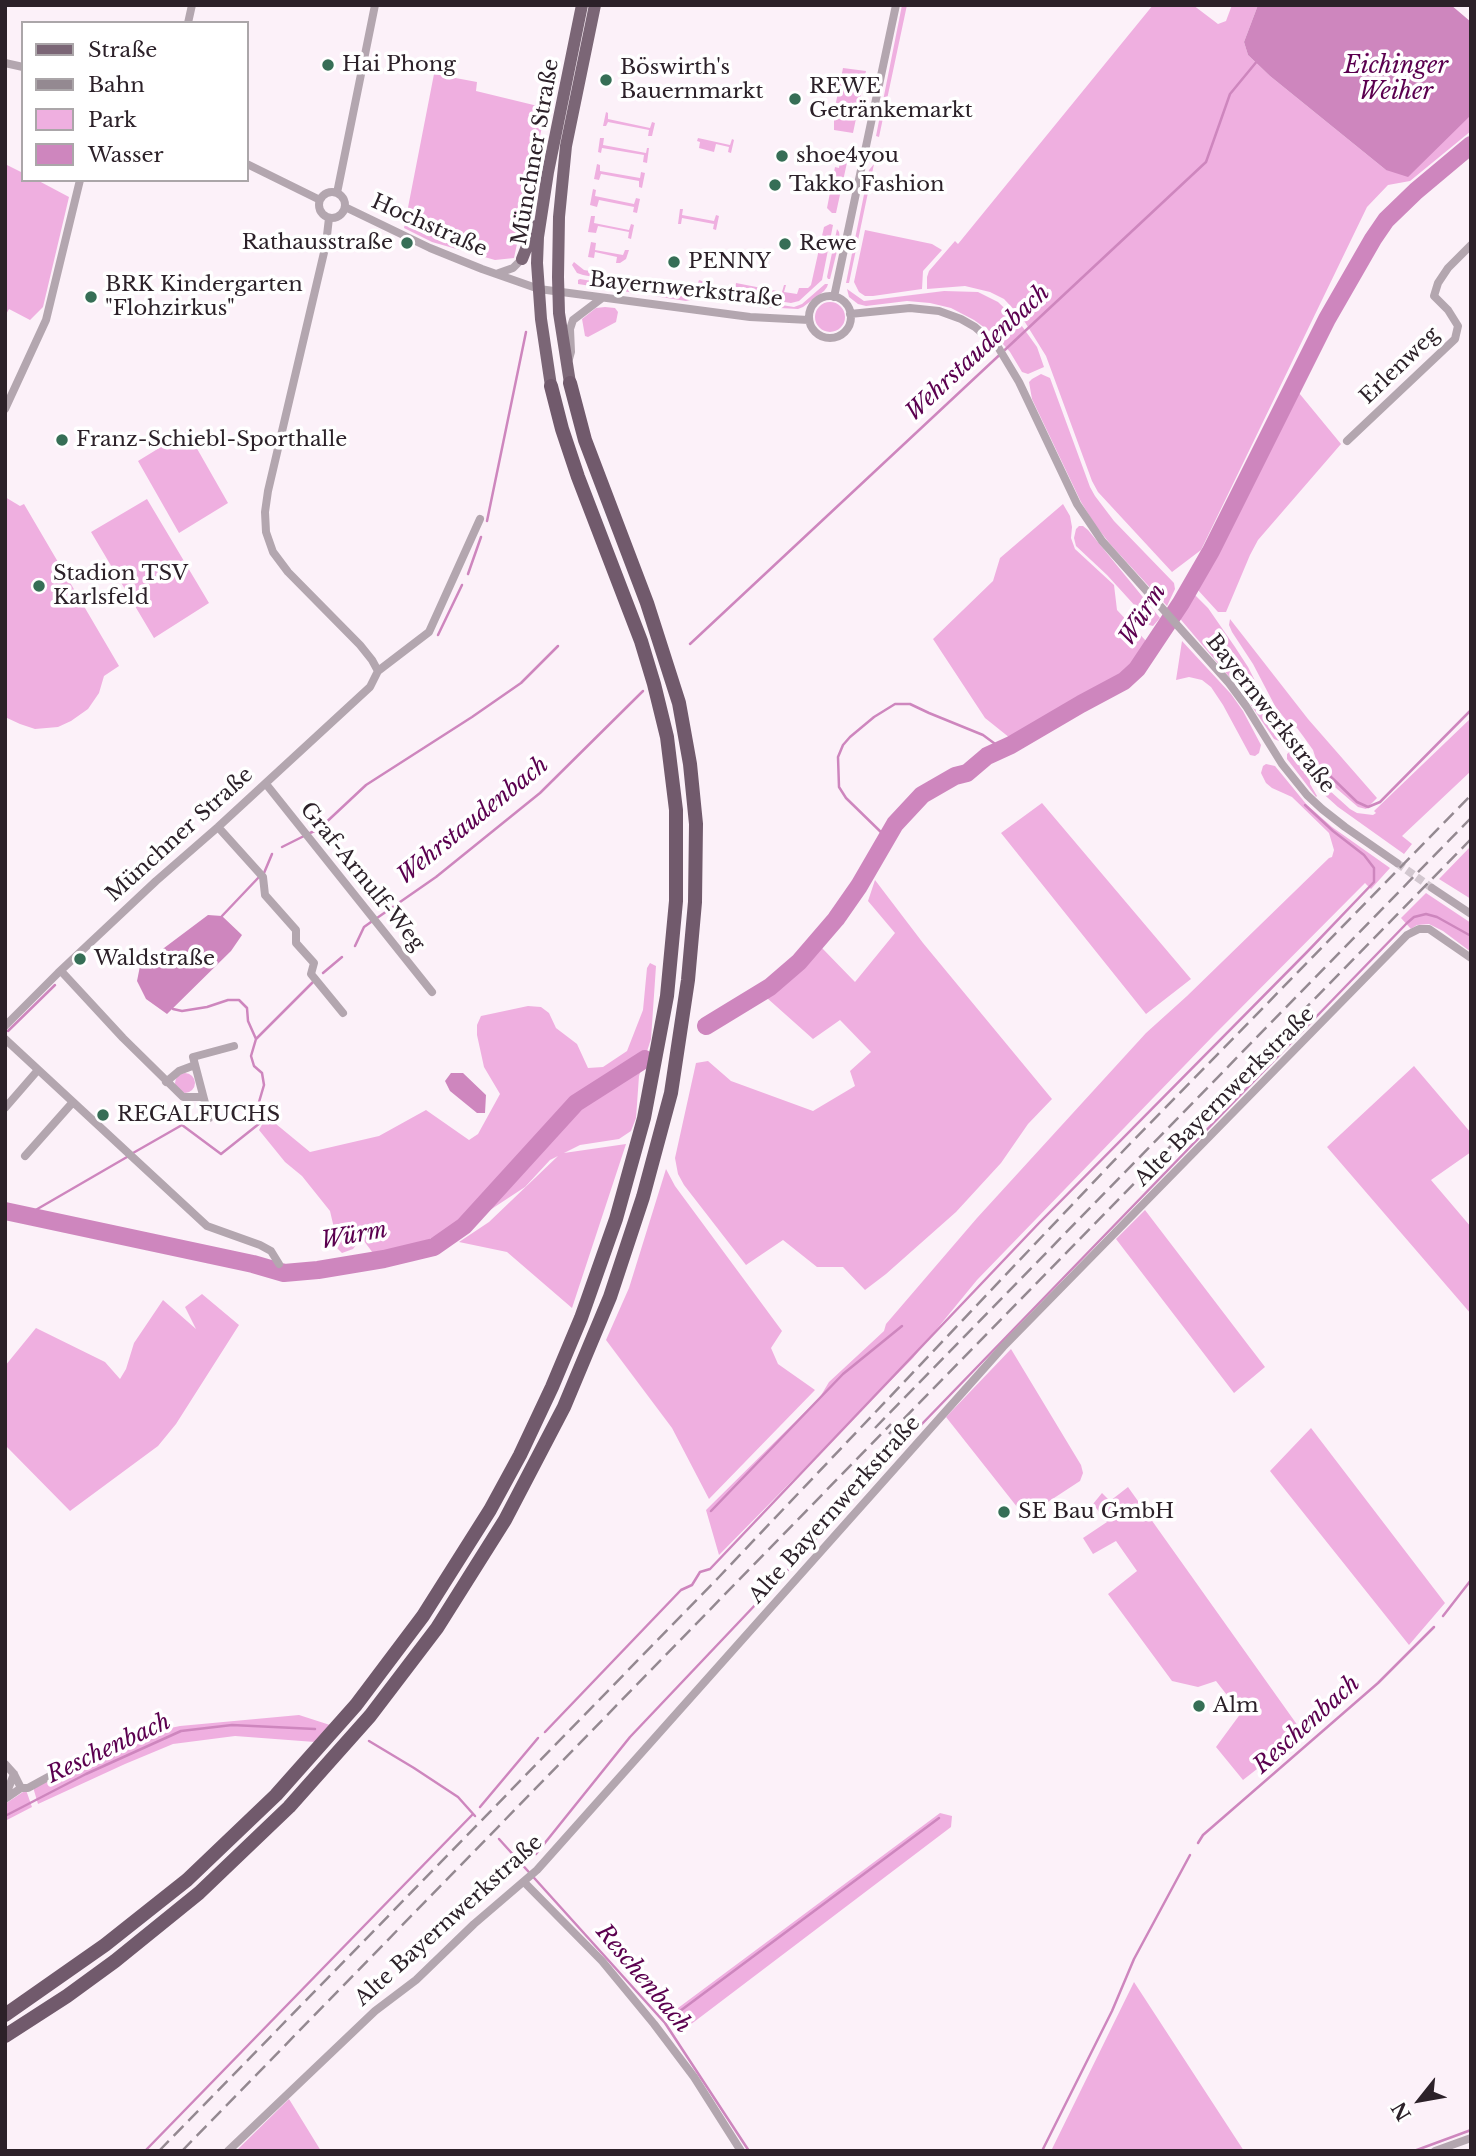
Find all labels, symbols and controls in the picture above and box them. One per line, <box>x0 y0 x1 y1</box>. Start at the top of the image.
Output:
legend <box>21 21 248 182</box>
text: Straße <box>88 37 157 63</box>
place label: Hai Phong <box>342 52 456 78</box>
water label: Eichinger Weiher <box>1344 53 1448 107</box>
place label: Böswirth's Bauernmarkt <box>620 55 763 105</box>
marker: Hai Phong <box>320 57 336 73</box>
street label: Münchner Straße <box>507 57 565 247</box>
text: Bahn <box>88 72 145 98</box>
marker: Böswirth's Bauernmarkt <box>598 72 614 88</box>
place label: REWE Getränkemarkt <box>809 74 973 124</box>
marker: REWE Getränkemarkt <box>787 91 803 107</box>
text: Park <box>88 107 137 133</box>
text: Wasser <box>88 142 164 168</box>
place label: shoe4you <box>796 143 899 169</box>
marker: shoe4you <box>774 148 790 164</box>
place label: Takko Fashion <box>789 172 944 198</box>
marker: Takko Fashion <box>767 177 783 193</box>
street label: Hochstraße <box>367 189 491 263</box>
place label: Rathausstraße <box>242 230 393 256</box>
place label: Rewe <box>799 231 857 257</box>
marker: Rathausstraße <box>399 235 415 251</box>
marker: Rewe <box>777 236 793 252</box>
place label: PENNY <box>688 249 771 275</box>
marker: PENNY <box>666 254 682 270</box>
street label: Bayernwerkstraße <box>588 267 784 313</box>
place label: BRK Kindergarten "Flohzirkus" <box>105 272 303 322</box>
water label: Wehrstaudenbach <box>900 279 1056 427</box>
marker: BRK Kindergarten "Flohzirkus" <box>83 289 99 305</box>
street label: Erlenweg <box>1355 322 1445 410</box>
place label: Franz-Schiebl-Sporthalle <box>76 427 347 453</box>
marker: Franz-Schiebl-Sporthalle <box>54 432 70 448</box>
place label: Stadion TSV Karlsfeld <box>53 561 188 611</box>
marker: Stadion TSV Karlsfeld <box>31 578 47 594</box>
water label: Würm <box>1114 579 1172 651</box>
street label: Bayernwerkstraße <box>1200 630 1340 798</box>
water label: Wehrstaudenbach <box>392 751 554 891</box>
street label: Münchner Straße <box>101 763 259 907</box>
street label: Graf-Arnulf-Weg <box>294 798 430 956</box>
place label: Waldstraße <box>94 946 215 972</box>
marker: Waldstraße <box>72 951 88 967</box>
street label: Alte Bayernwerkstraße <box>1130 1002 1320 1192</box>
place label: REGALFUCHS <box>117 1102 280 1128</box>
marker: REGALFUCHS <box>95 1107 111 1123</box>
water label: Würm <box>319 1217 389 1255</box>
street label: Alte Bayernwerkstraße <box>744 1411 926 1609</box>
place label: SE Bau GmbH <box>1018 1499 1174 1525</box>
marker: SE Bau GmbH <box>996 1504 1012 1520</box>
water label: Reschenbach <box>1248 1670 1366 1780</box>
place label: Alm <box>1213 1693 1259 1719</box>
marker: Alm <box>1191 1698 1207 1714</box>
water label: Reschenbach <box>43 1708 175 1790</box>
street label: Alte Bayernwerkstraße <box>350 1830 548 2012</box>
water label: Reschenbach <box>590 1919 696 2039</box>
north arrow <box>1385 2065 1455 2135</box>
text: N <box>1387 2097 1416 2125</box>

